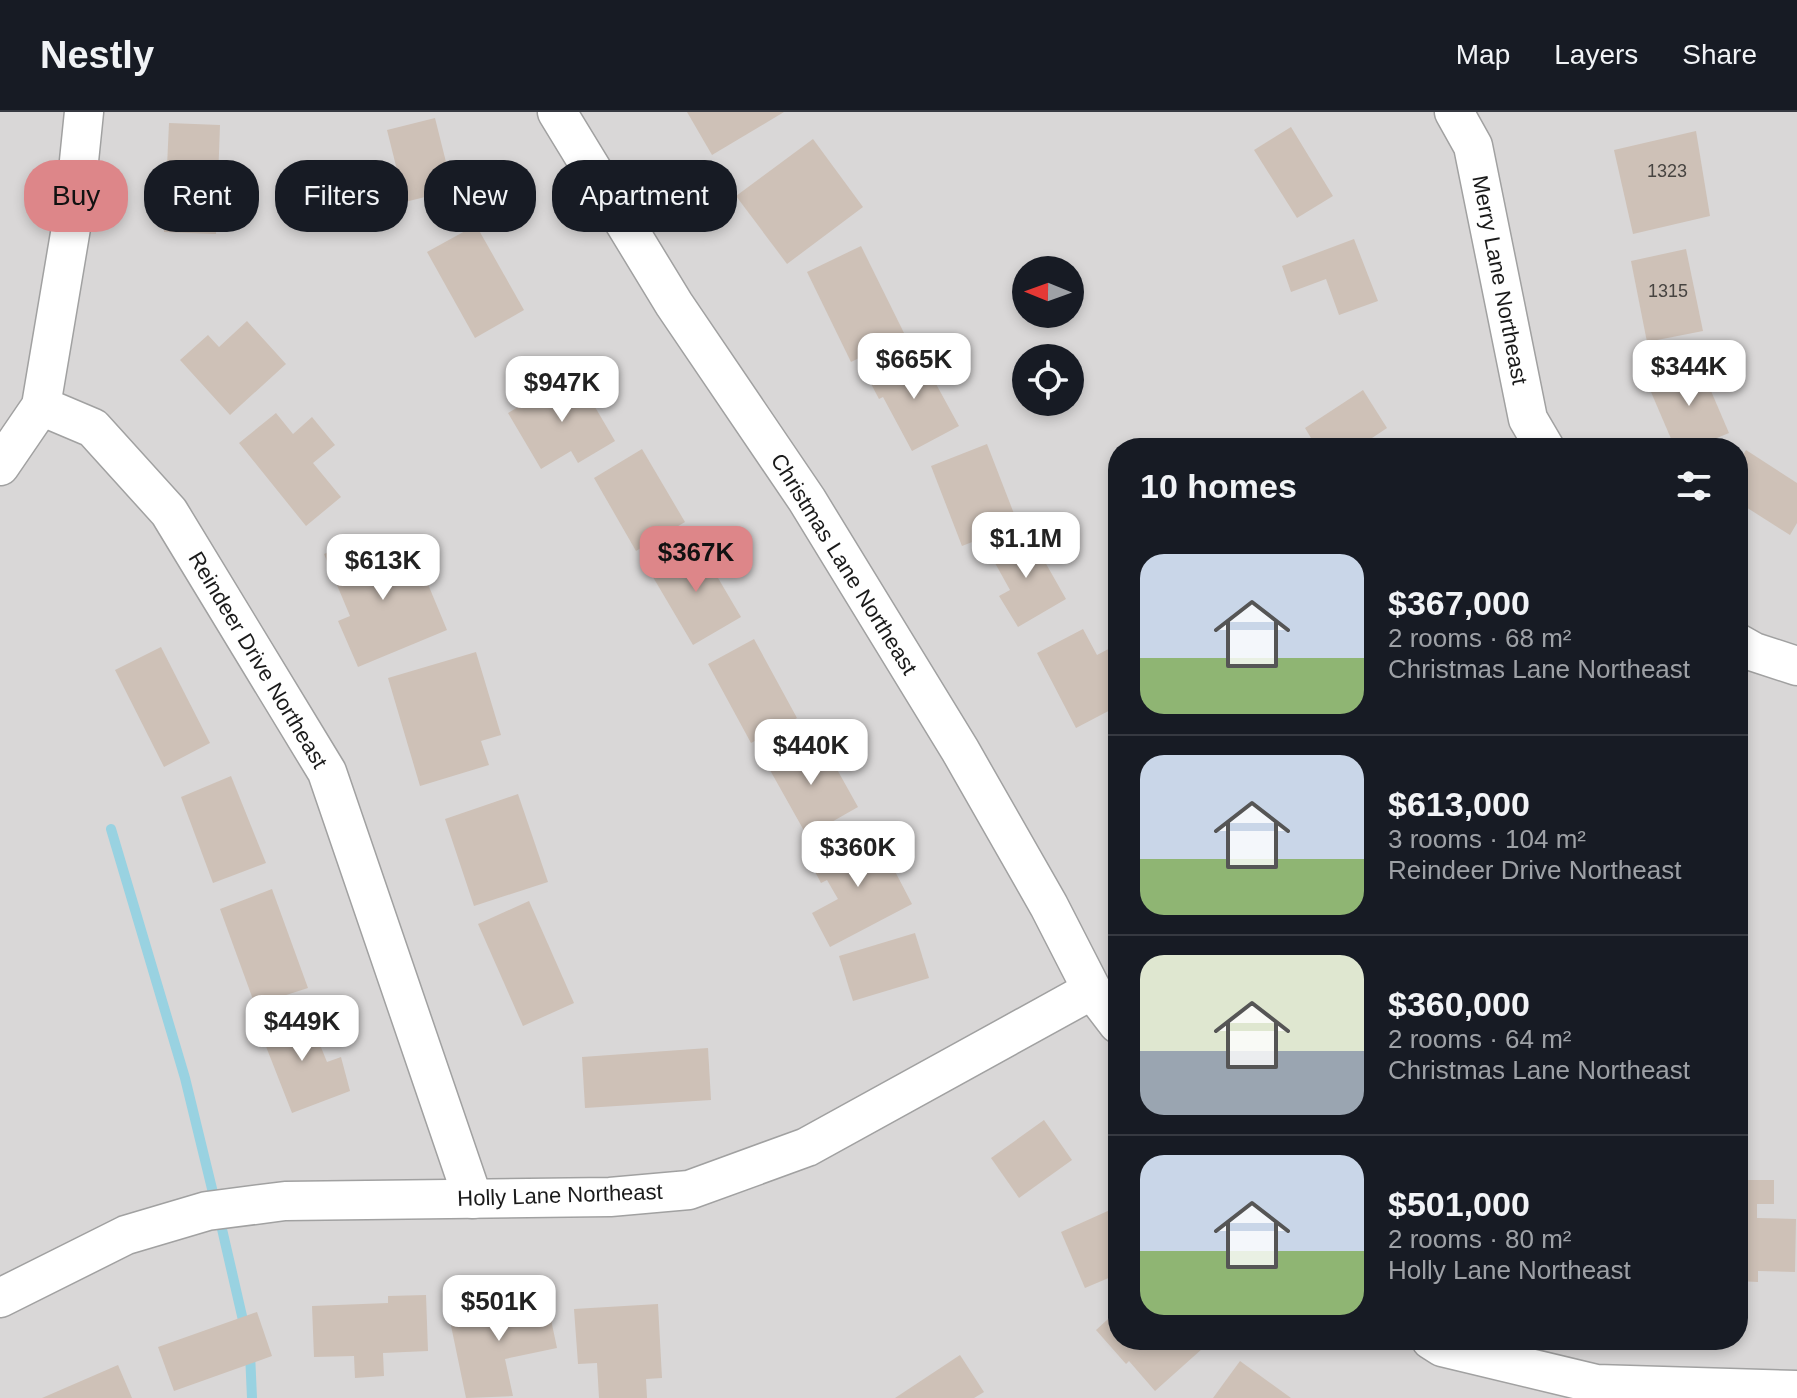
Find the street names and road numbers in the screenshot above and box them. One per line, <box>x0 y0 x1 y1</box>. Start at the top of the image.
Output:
street label: Merry Lane Northeast <box>1467 173 1533 387</box>
street label: Christmas Lane Northeast <box>766 449 922 679</box>
street label: Reindeer Drive Northeast <box>183 547 333 773</box>
street label: Holly Lane Northeast <box>457 1179 663 1211</box>

